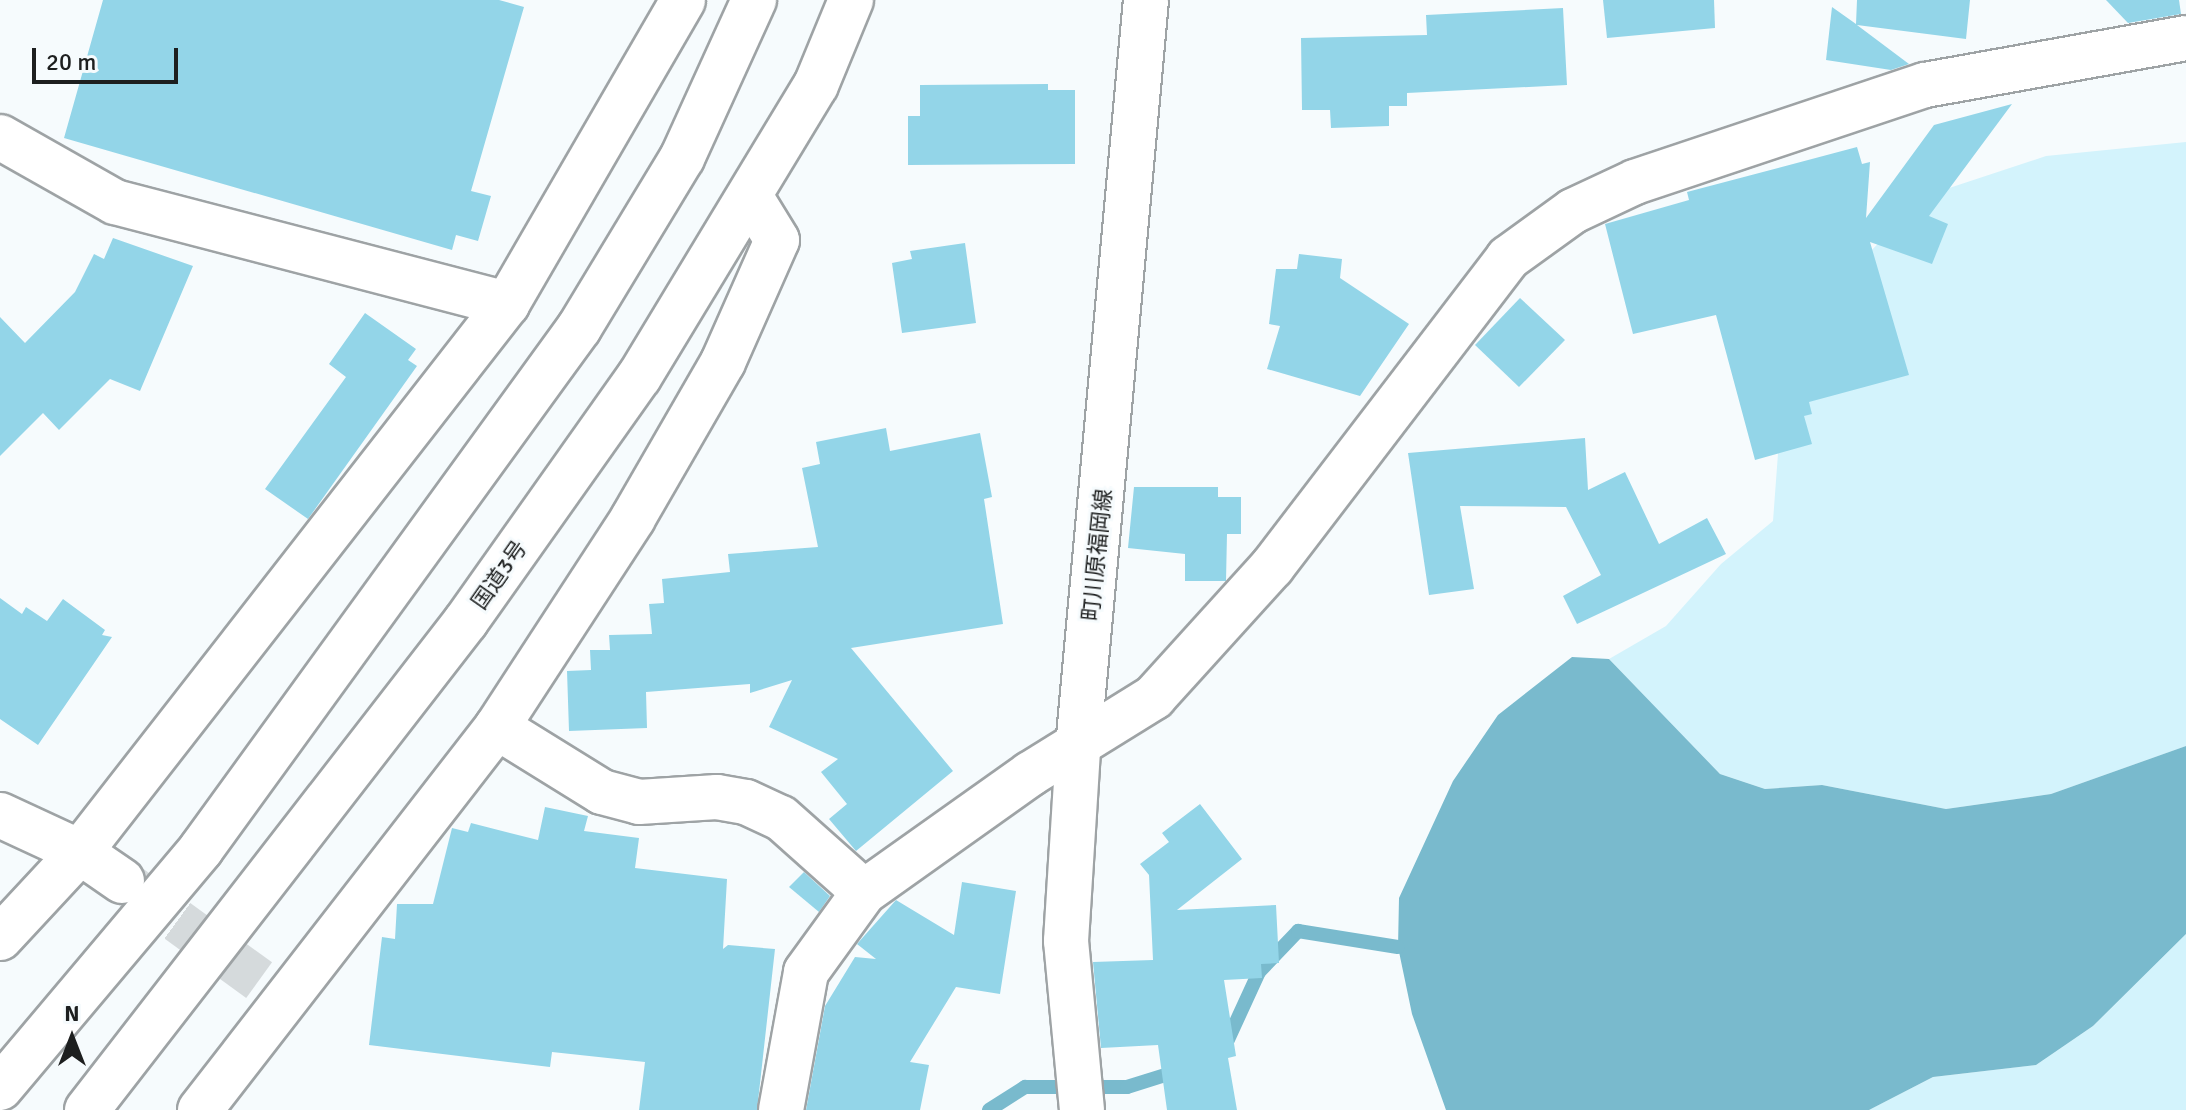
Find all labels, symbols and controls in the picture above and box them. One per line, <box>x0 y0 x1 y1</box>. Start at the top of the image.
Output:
scale bar <box>36 32 182 82</box>
text: 20 m <box>46 47 96 77</box>
street label: 町川原福岡線 <box>1077 488 1117 622</box>
street label: 国道3号 <box>466 536 532 614</box>
north arrow <box>32 998 112 1078</box>
text: N <box>64 1000 80 1027</box>

